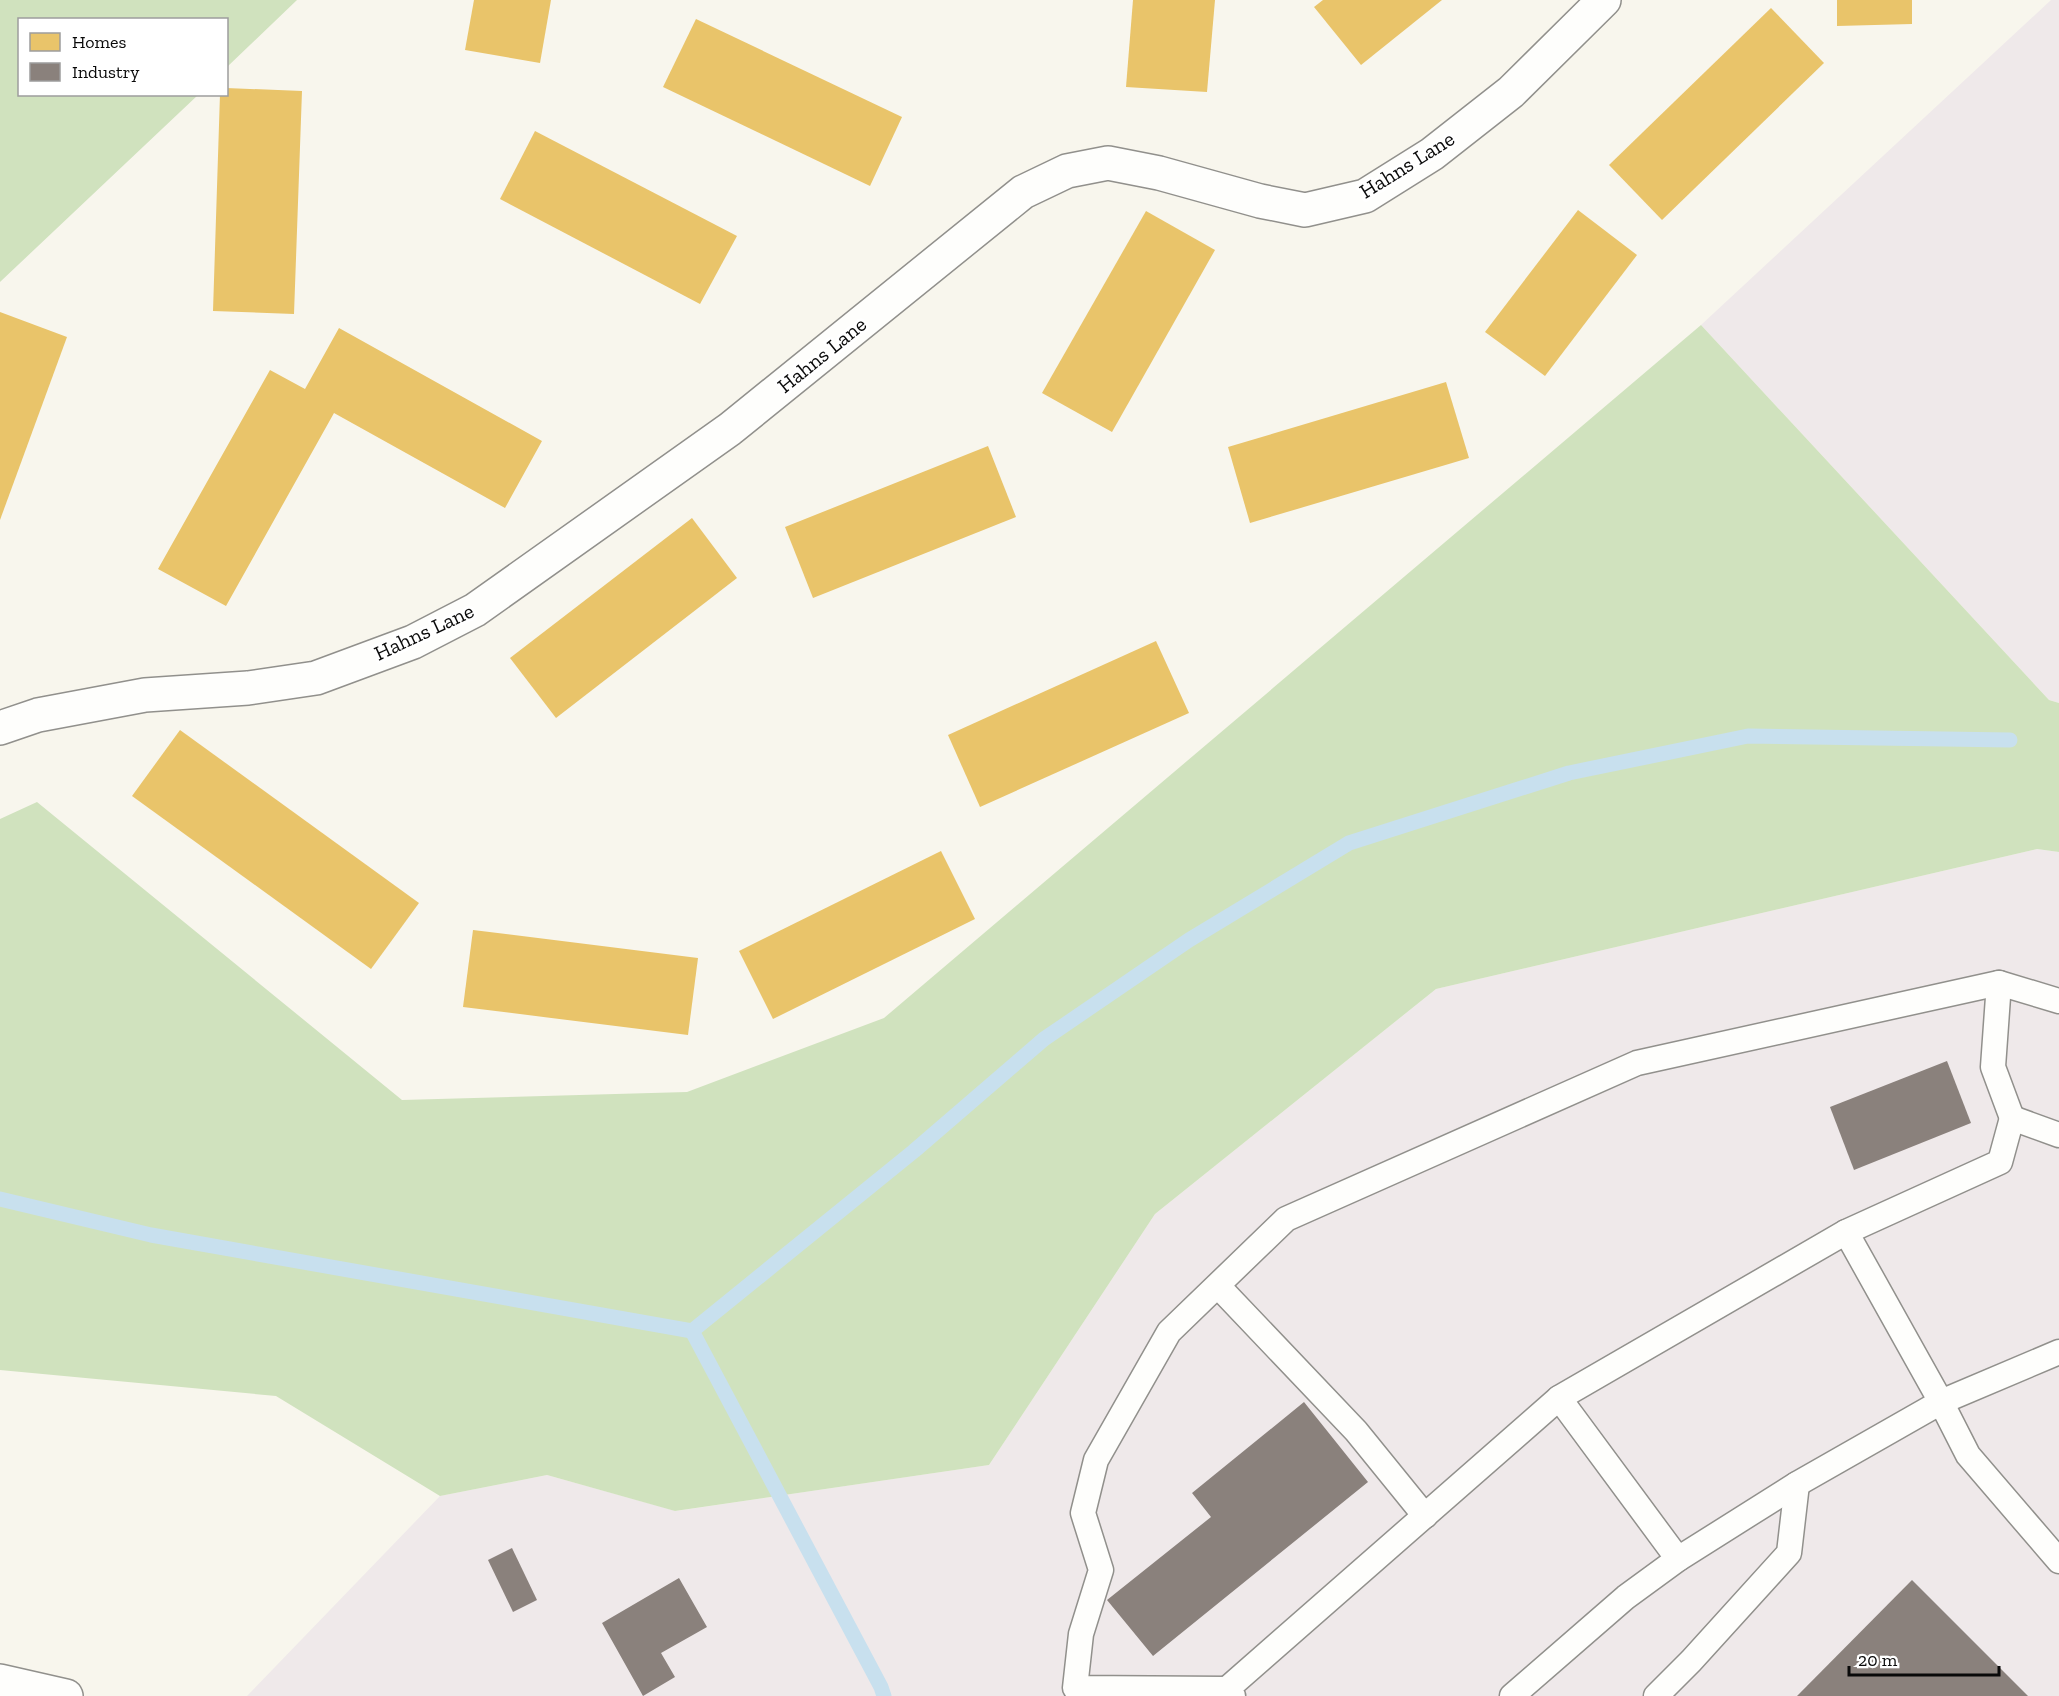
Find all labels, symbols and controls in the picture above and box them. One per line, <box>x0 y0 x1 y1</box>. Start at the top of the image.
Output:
legend <box>18 18 228 96</box>
text: Homes <box>72 31 126 53</box>
text: Industry <box>72 61 140 83</box>
street label: Hahns Lane <box>1355 126 1459 204</box>
street label: Hahns Lane <box>772 311 871 398</box>
street label: Hahns Lane <box>370 598 478 665</box>
scale bar <box>1849 1639 1999 1677</box>
text: 20 m <box>1858 1649 1898 1671</box>

